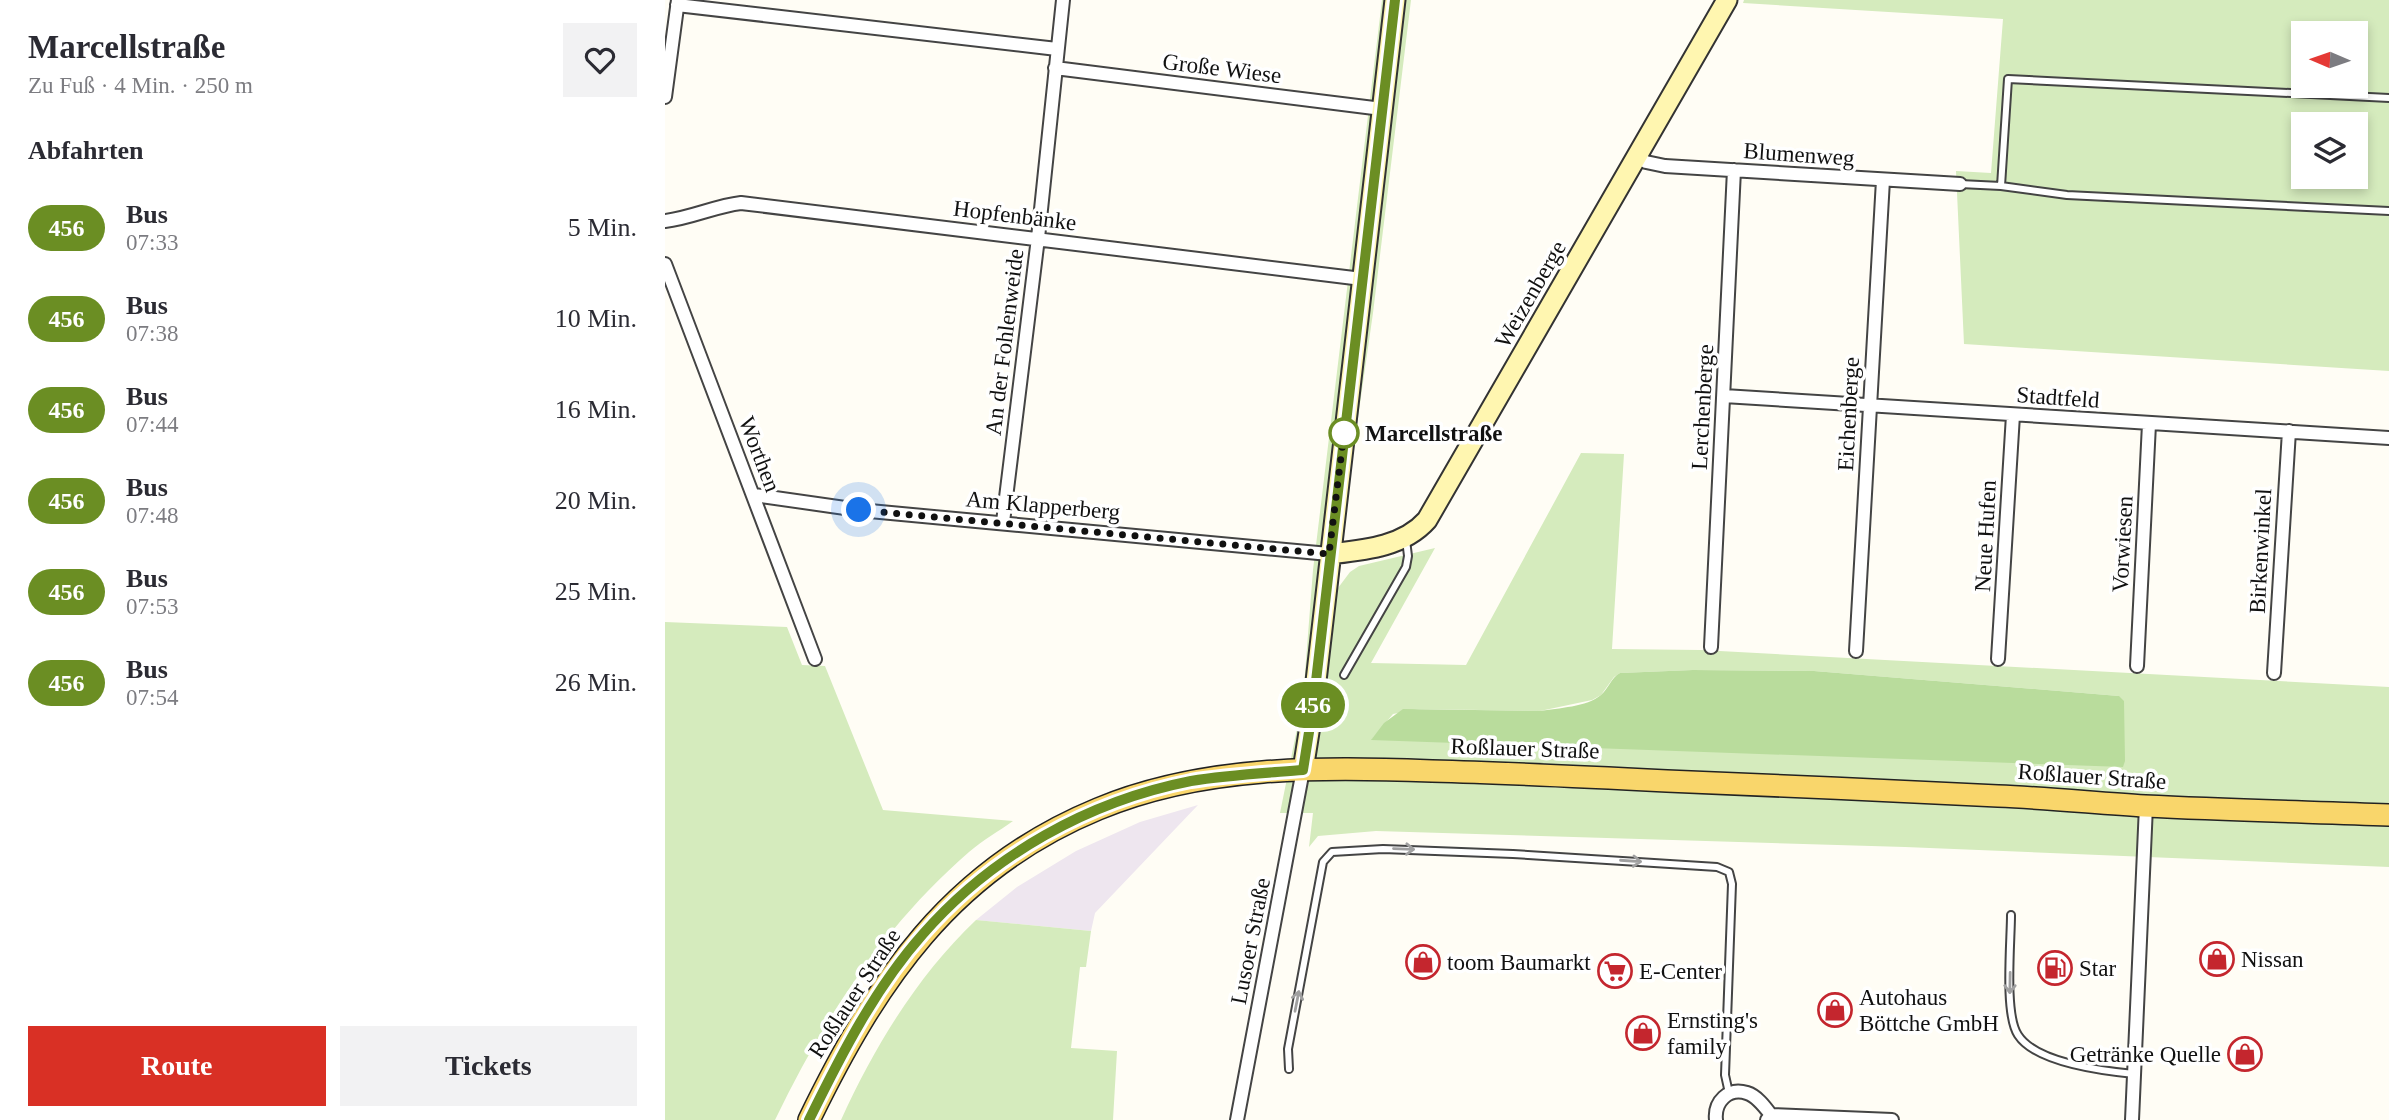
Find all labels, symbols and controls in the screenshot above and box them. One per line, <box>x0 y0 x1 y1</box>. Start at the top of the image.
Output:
north arrow <box>2291 21 2368 98</box>
map controls <box>2291 21 2368 189</box>
button: heart <box>563 23 637 97</box>
text: Marcellstraße <box>28 29 225 65</box>
street label: Große Wiese <box>1161 49 1283 88</box>
text: Zu Fuß · 4 Min. · 250 m <box>28 73 253 98</box>
button: layers <box>2291 112 2368 189</box>
text: Abfahrten <box>28 136 144 165</box>
street label: Blumenweg <box>1743 138 1856 171</box>
street label: Hopfenbänke <box>952 196 1078 235</box>
text: Bus <box>126 200 168 229</box>
text: 5 Min. <box>568 213 637 242</box>
text: 456 <box>49 215 85 241</box>
text: 07:33 <box>126 230 178 255</box>
street label: Weizenberge <box>1490 236 1571 352</box>
street label: An der Fohlenweide <box>981 247 1028 437</box>
text: Bus <box>126 291 168 320</box>
text: 10 Min. <box>555 304 637 333</box>
text: 456 <box>49 306 85 332</box>
text: 07:38 <box>126 321 178 346</box>
street label: Lerchenberge <box>1687 343 1718 471</box>
street label: Eichenberge <box>1833 356 1864 472</box>
text: Bus <box>126 382 168 411</box>
street label: Stadtfeld <box>2016 382 2101 413</box>
text: 16 Min. <box>555 395 637 424</box>
text: 456 <box>49 397 85 423</box>
text: 07:44 <box>126 412 178 437</box>
street label: Worthen <box>734 413 785 496</box>
marker: Marcellstraße <box>1329 418 1359 448</box>
place label: Marcellstraße <box>1365 421 1503 446</box>
text: Bus <box>126 473 168 502</box>
street label: Neue Hufen <box>1970 479 2001 592</box>
text: 20 Min. <box>555 486 637 515</box>
street label: Am Klapperberg <box>965 486 1122 525</box>
text: 456 <box>49 488 85 514</box>
street label: Birkenwinkel <box>2245 488 2276 614</box>
your location <box>841 492 876 527</box>
street label: Vorwiesen <box>2107 495 2138 593</box>
text: 07:48 <box>126 503 178 528</box>
text: Bus <box>126 564 168 593</box>
text: 25 Min. <box>555 577 637 606</box>
text: 456 <box>49 579 85 605</box>
text: 07:53 <box>126 594 178 619</box>
text: Bus <box>126 655 168 684</box>
text: 26 Min. <box>555 668 637 697</box>
text: 456 <box>49 670 85 696</box>
line badge: 456 <box>1273 682 1353 728</box>
text: 07:54 <box>126 685 178 710</box>
text: 456 <box>1295 692 1331 718</box>
street label: Roßlauer Straße <box>1450 733 1600 764</box>
street label: Roßlauer Straße <box>2017 759 2167 794</box>
one-way arrow <box>1392 843 1415 856</box>
one-way arrow <box>1619 855 1642 868</box>
street label: Lusoer Straße <box>1226 876 1275 1006</box>
street label: Roßlauer Straße <box>803 924 905 1062</box>
shop icon: Nissan <box>2198 940 2236 978</box>
shop icon: toom Baumarkt <box>1404 943 1442 981</box>
place label: Nissan <box>2241 947 2304 972</box>
fuel station icon: Star <box>2036 949 2074 987</box>
place label: toom Baumarkt <box>1447 950 1591 975</box>
supermarket icon: E-Center <box>1596 952 1634 990</box>
place label: Star <box>2079 956 2116 981</box>
place label: E-Center <box>1639 959 1722 984</box>
one-way arrow <box>2004 972 2017 995</box>
place label: Autohaus Böttche GmbH <box>1859 985 1999 1036</box>
one-way arrow <box>1291 990 1304 1013</box>
shop icon: Autohaus Böttche GmbH <box>1816 991 1854 1029</box>
place label: Ernsting's family <box>1667 1008 1758 1059</box>
shop icon: Ernsting's family <box>1624 1014 1662 1052</box>
button: Route <box>28 1026 326 1106</box>
button: Tickets <box>340 1026 637 1106</box>
shop icon: Getränke Quelle <box>2226 1035 2264 1073</box>
place label: Getränke Quelle <box>2070 1042 2221 1067</box>

